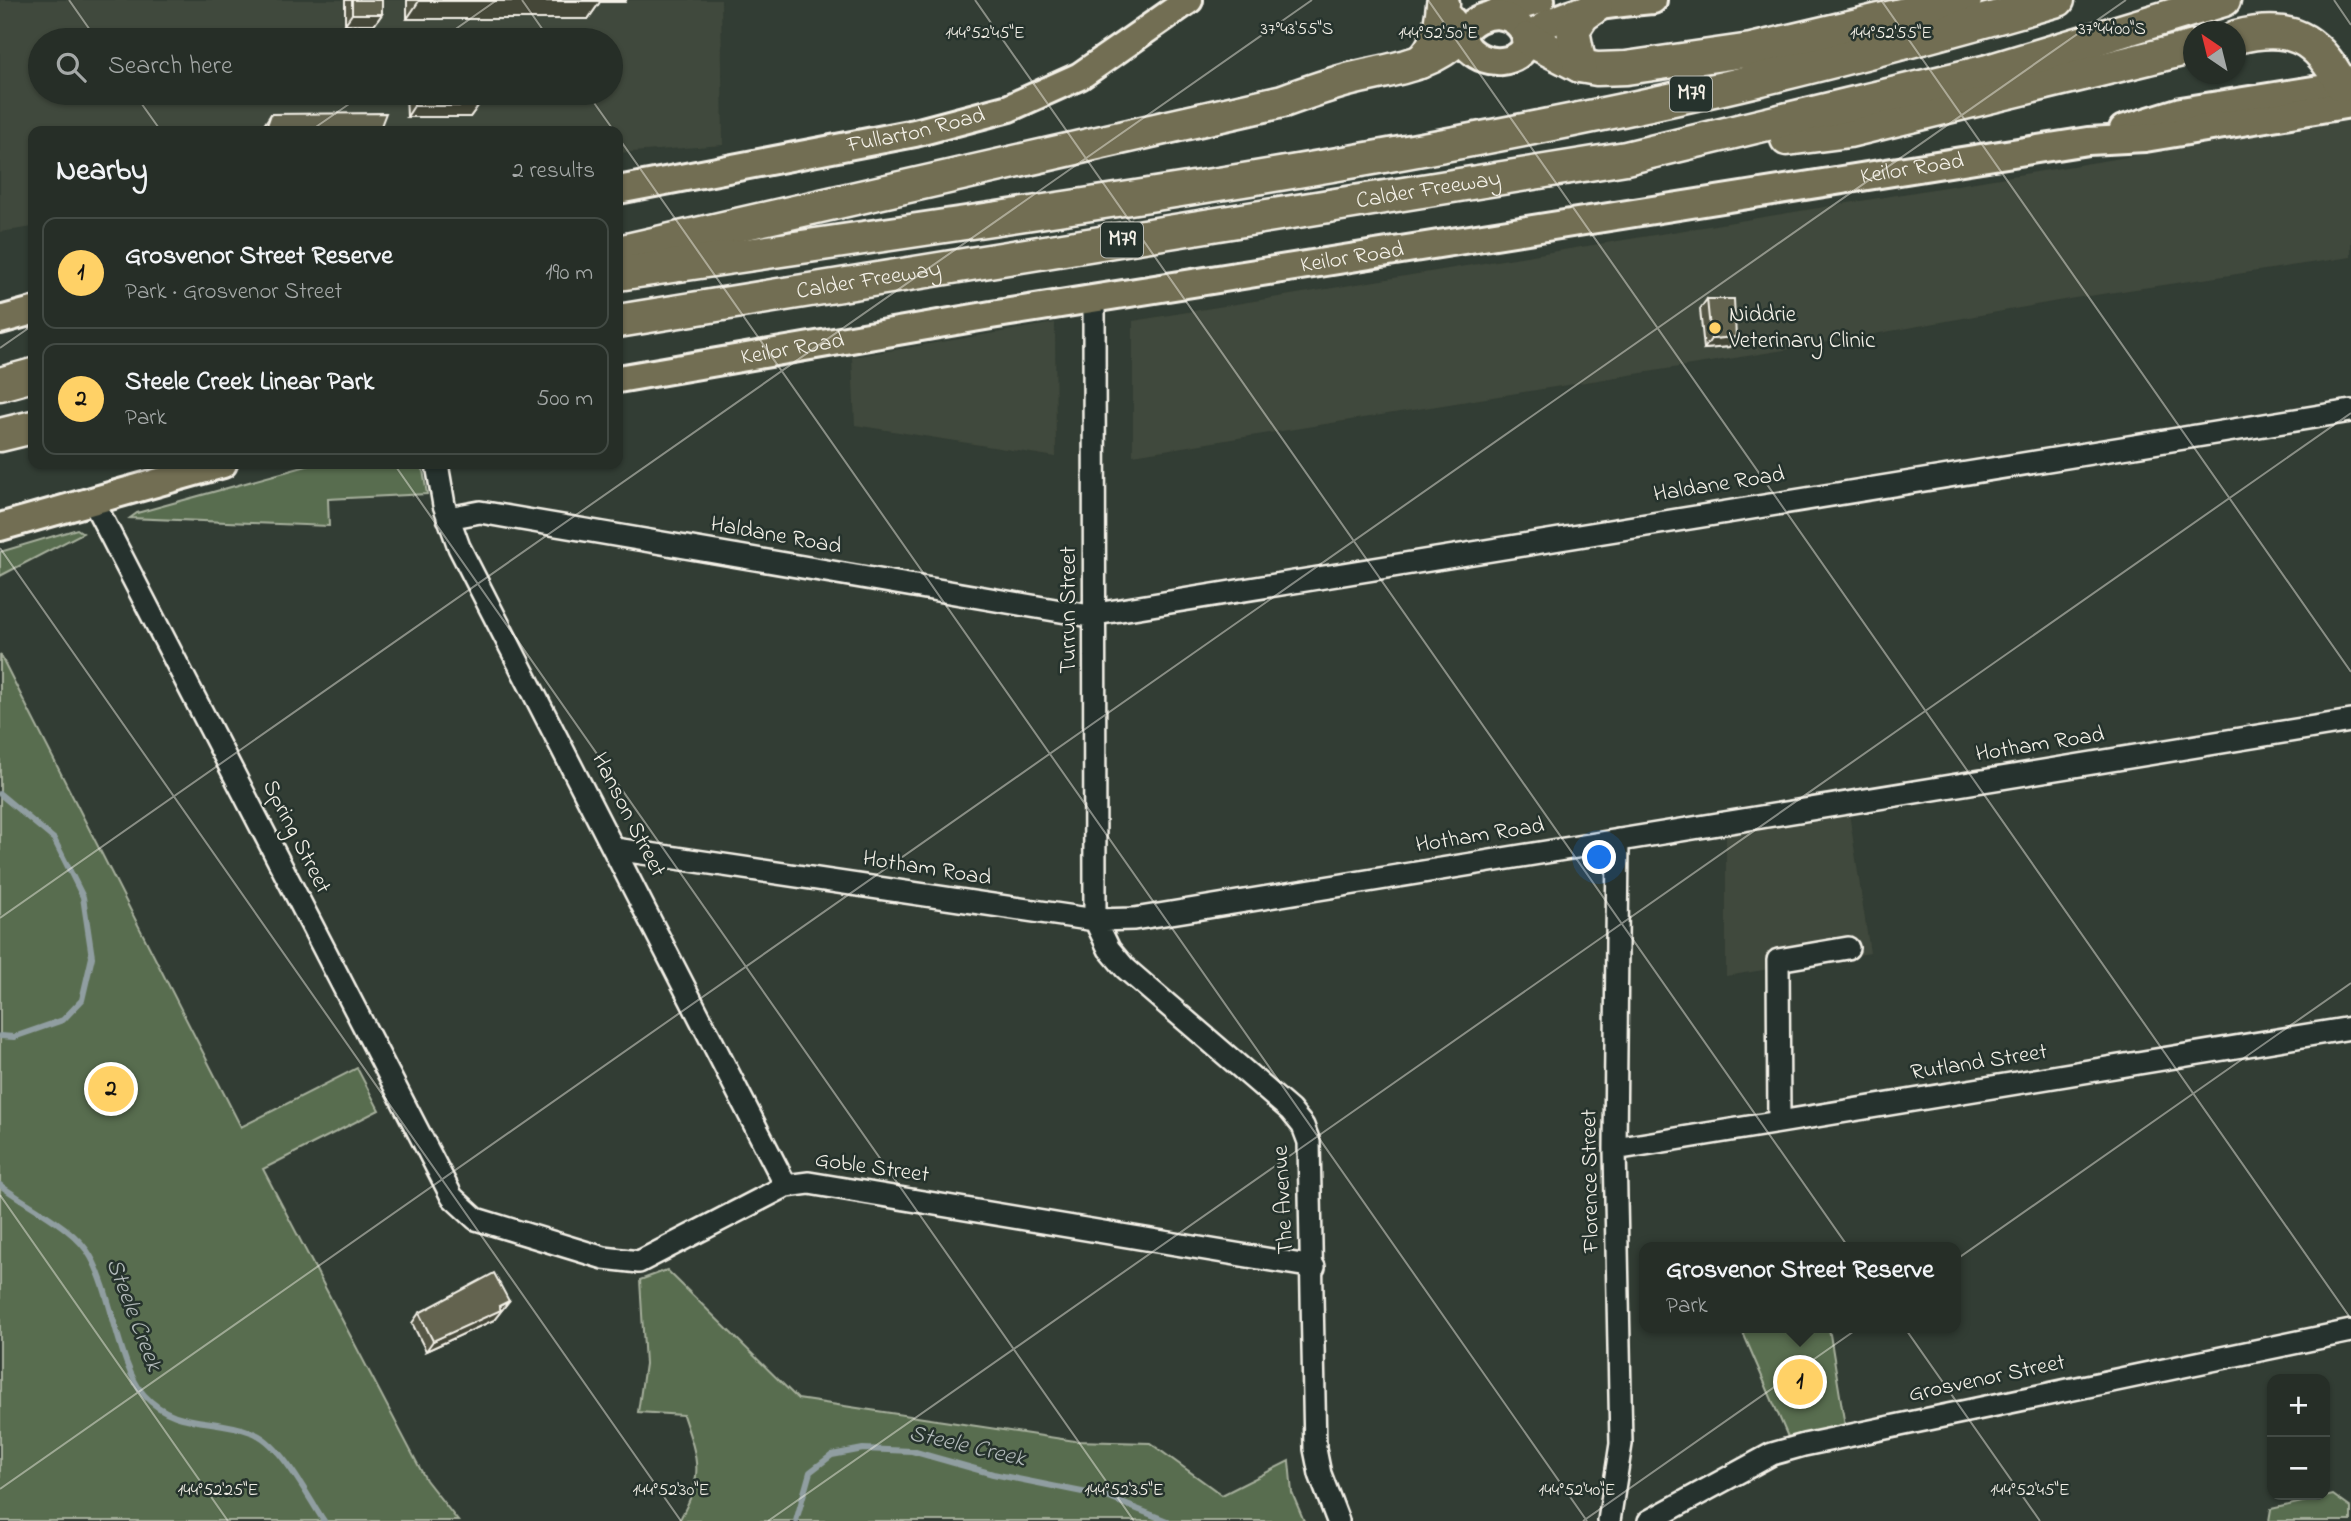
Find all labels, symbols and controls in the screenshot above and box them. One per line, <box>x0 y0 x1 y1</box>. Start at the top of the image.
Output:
text: 37°43'55"S <box>1261 17 1333 43</box>
text: 37°44'00"S <box>2078 17 2146 43</box>
text: 144°52'45"E <box>945 21 1025 47</box>
text: 144°52'50"E <box>1398 21 1478 47</box>
text: 144°52'55"E <box>1850 21 1932 47</box>
north arrow <box>2183 21 2246 84</box>
search box <box>28 28 623 105</box>
icon: search <box>52 48 90 86</box>
text: Search here <box>108 48 233 86</box>
road number: M79 <box>1670 76 1712 112</box>
street label: Fullarton Road <box>843 99 989 162</box>
street label: Keilor Road <box>1858 144 1966 193</box>
text: Nearby <box>56 150 148 194</box>
text: 2 results <box>512 155 595 188</box>
street label: Calder Freeway <box>1354 162 1504 218</box>
road number: M79 <box>1101 222 1143 258</box>
street label: Keilor Road <box>1298 233 1406 282</box>
text: Grosvenor Street Reserve <box>125 238 393 276</box>
street label: Calder Freeway <box>794 252 944 308</box>
text: 1 <box>77 257 85 290</box>
text: 190 m <box>545 257 593 290</box>
text: Park · Grosvenor Street <box>125 276 342 309</box>
place label: Niddrie Veterinary Clinic <box>1728 299 1876 360</box>
marker: Niddrie Veterinary Clinic <box>1707 320 1723 336</box>
street label: Keilor Road <box>738 324 847 374</box>
text: Steele Creek Linear Park <box>125 364 374 402</box>
text: 2 <box>75 383 87 416</box>
text: 500 m <box>536 383 593 416</box>
text: Park <box>125 402 167 435</box>
street label: Haldane Road <box>1651 458 1787 512</box>
street label: Haldane Road <box>708 508 844 564</box>
street label: Turrun Street <box>1053 546 1086 674</box>
street label: Hotham Road <box>1973 719 2107 771</box>
street label: Hanson Street <box>582 747 674 883</box>
street label: Spring Street <box>252 774 339 900</box>
street label: Hotham Road <box>1413 810 1547 862</box>
your location <box>1582 840 1616 874</box>
street label: Hotham Road <box>860 843 994 895</box>
street label: Rutland Street <box>1908 1036 2050 1090</box>
pin: 2 <box>88 1063 134 1115</box>
street label: Florence Street <box>1573 1109 1609 1254</box>
street label: Goble Street <box>813 1144 932 1192</box>
street label: The Avenue <box>1265 1144 1303 1255</box>
popup <box>1639 1242 1961 1333</box>
text: Grosvenor Street Reserve <box>1666 1252 1934 1290</box>
water label: Steele Creek <box>95 1253 171 1378</box>
text: Park <box>1666 1290 1708 1323</box>
street label: Grosvenor Street <box>1906 1346 2069 1412</box>
pin: 1 <box>1777 1356 1823 1408</box>
map controls <box>2267 1374 2330 1500</box>
button: + <box>2267 1374 2330 1437</box>
water label: Steele Creek <box>905 1417 1030 1478</box>
button: − <box>2267 1437 2330 1500</box>
text: 144°52'25"E <box>178 1478 259 1504</box>
text: 144°52'30"E <box>633 1478 710 1504</box>
text: 144°52'35"E <box>1084 1478 1164 1504</box>
text: 144°52'40"E <box>1539 1478 1616 1504</box>
text: 144°52'45"E <box>1990 1478 2070 1504</box>

